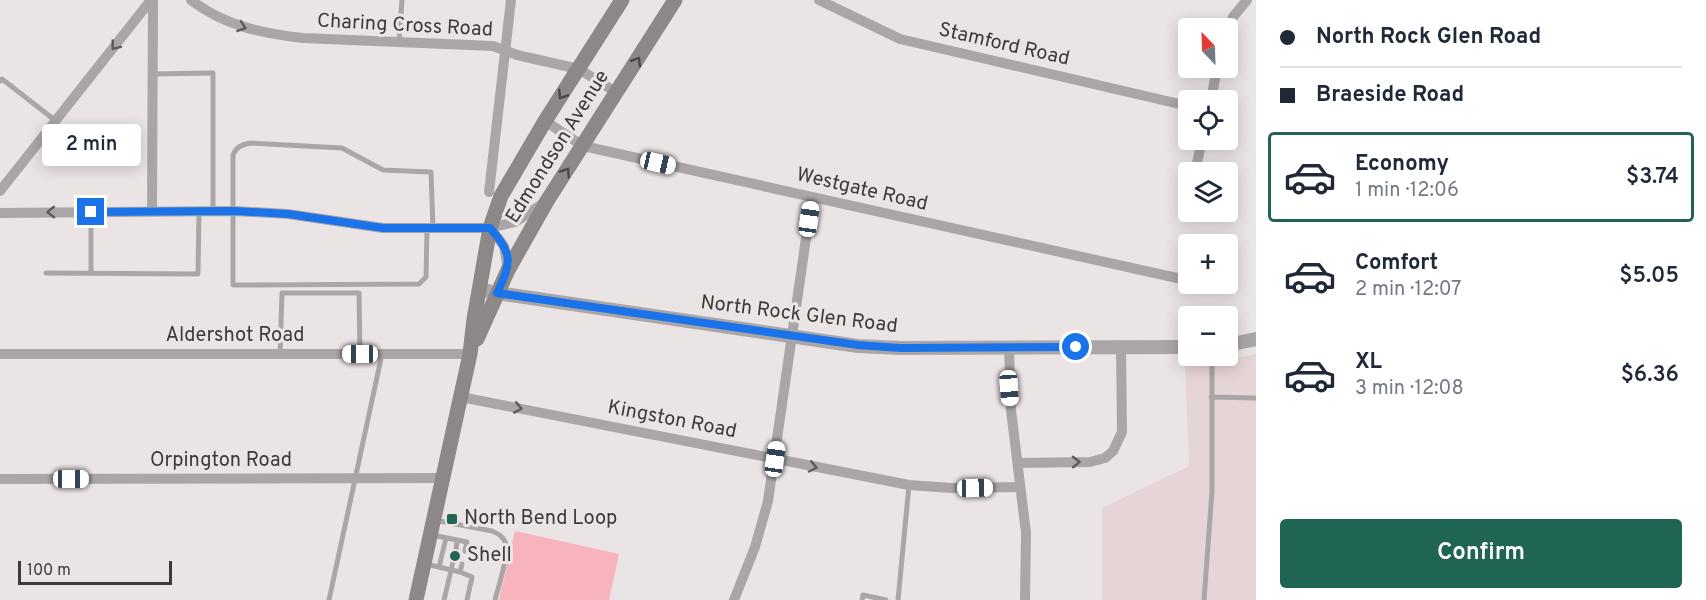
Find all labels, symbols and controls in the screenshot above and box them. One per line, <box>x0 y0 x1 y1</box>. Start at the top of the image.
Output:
street label: Charing Cross Road <box>316 8 494 44</box>
street label: Stamford Road <box>936 17 1072 73</box>
north arrow <box>1178 18 1238 78</box>
map controls <box>1178 18 1238 366</box>
one-way arrow <box>236 19 247 32</box>
text: North Rock Glen Road <box>1316 24 1541 51</box>
one-way arrow <box>112 39 123 50</box>
one-way arrow <box>630 57 641 68</box>
street label: Edmondson Avenue <box>500 66 616 228</box>
text: Braeside Road <box>1316 82 1464 109</box>
one-way arrow <box>558 89 569 100</box>
button: locate <box>1178 90 1238 150</box>
callout: 2 min <box>42 125 140 167</box>
text: 2 min <box>66 132 117 158</box>
car <box>638 150 678 176</box>
icon: car <box>1283 150 1337 204</box>
text: Economy <box>1355 151 1449 178</box>
street label: Westgate Road <box>794 162 930 218</box>
button: layers <box>1178 162 1238 222</box>
text: $3.74 <box>1626 164 1679 191</box>
one-way arrow <box>559 168 570 179</box>
text: 1 min · 12:06 <box>1355 178 1459 204</box>
route end <box>77 198 104 225</box>
car <box>798 200 820 238</box>
one-way arrow <box>47 206 56 218</box>
button: + <box>1178 234 1238 294</box>
icon: car <box>1283 249 1337 303</box>
text: Comfort <box>1355 250 1438 277</box>
text: $5.05 <box>1619 263 1679 290</box>
text: 2 min · 12:07 <box>1355 277 1462 303</box>
street label: North Rock Glen Road <box>699 290 899 340</box>
button: − <box>1178 306 1238 366</box>
street label: Aldershot Road <box>165 323 305 349</box>
route start <box>1062 333 1089 360</box>
car <box>342 345 378 363</box>
icon: car <box>1283 348 1337 402</box>
text: XL <box>1355 349 1382 376</box>
text: $6.36 <box>1621 362 1679 389</box>
car <box>999 369 1019 407</box>
text: 3 min · 12:08 <box>1355 376 1464 402</box>
street label: Kingston Road <box>605 395 739 445</box>
one-way arrow <box>513 401 523 414</box>
car <box>764 440 786 478</box>
street label: Orpington Road <box>150 448 292 474</box>
one-way arrow <box>1072 456 1081 468</box>
one-way arrow <box>807 460 817 473</box>
car <box>53 470 89 488</box>
car <box>957 479 993 497</box>
place label: North Bend Loop <box>464 506 617 532</box>
marker: North Bend Loop <box>445 512 459 526</box>
button: Confirm <box>1280 519 1682 588</box>
place label: Shell <box>467 543 512 569</box>
marker: Shell <box>448 549 462 563</box>
scale bar <box>18 558 172 586</box>
text: 100 m <box>27 561 71 581</box>

